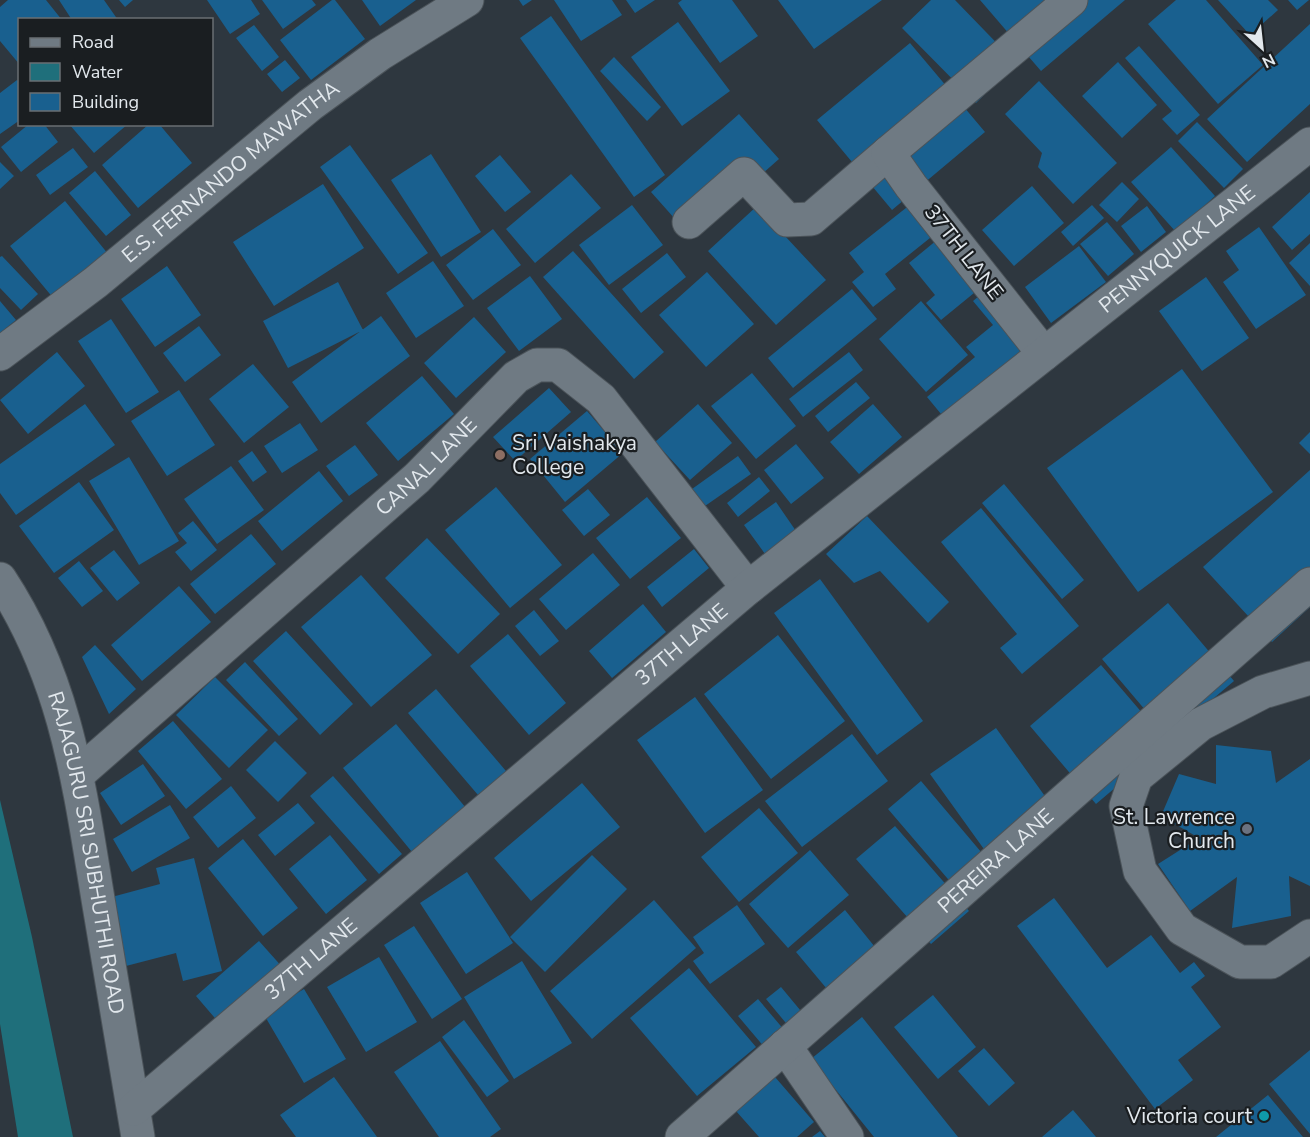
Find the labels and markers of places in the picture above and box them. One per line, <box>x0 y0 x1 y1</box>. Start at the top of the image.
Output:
place label: Sri Vaishakya College <box>512 429 637 481</box>
marker: Sri Vaishakya College <box>493 448 507 462</box>
place label: St. Lawrence Church <box>1113 803 1235 855</box>
marker: St. Lawrence Church <box>1240 822 1254 836</box>
place label: Victoria court <box>1126 1102 1253 1130</box>
marker: Victoria court <box>1257 1109 1271 1123</box>

